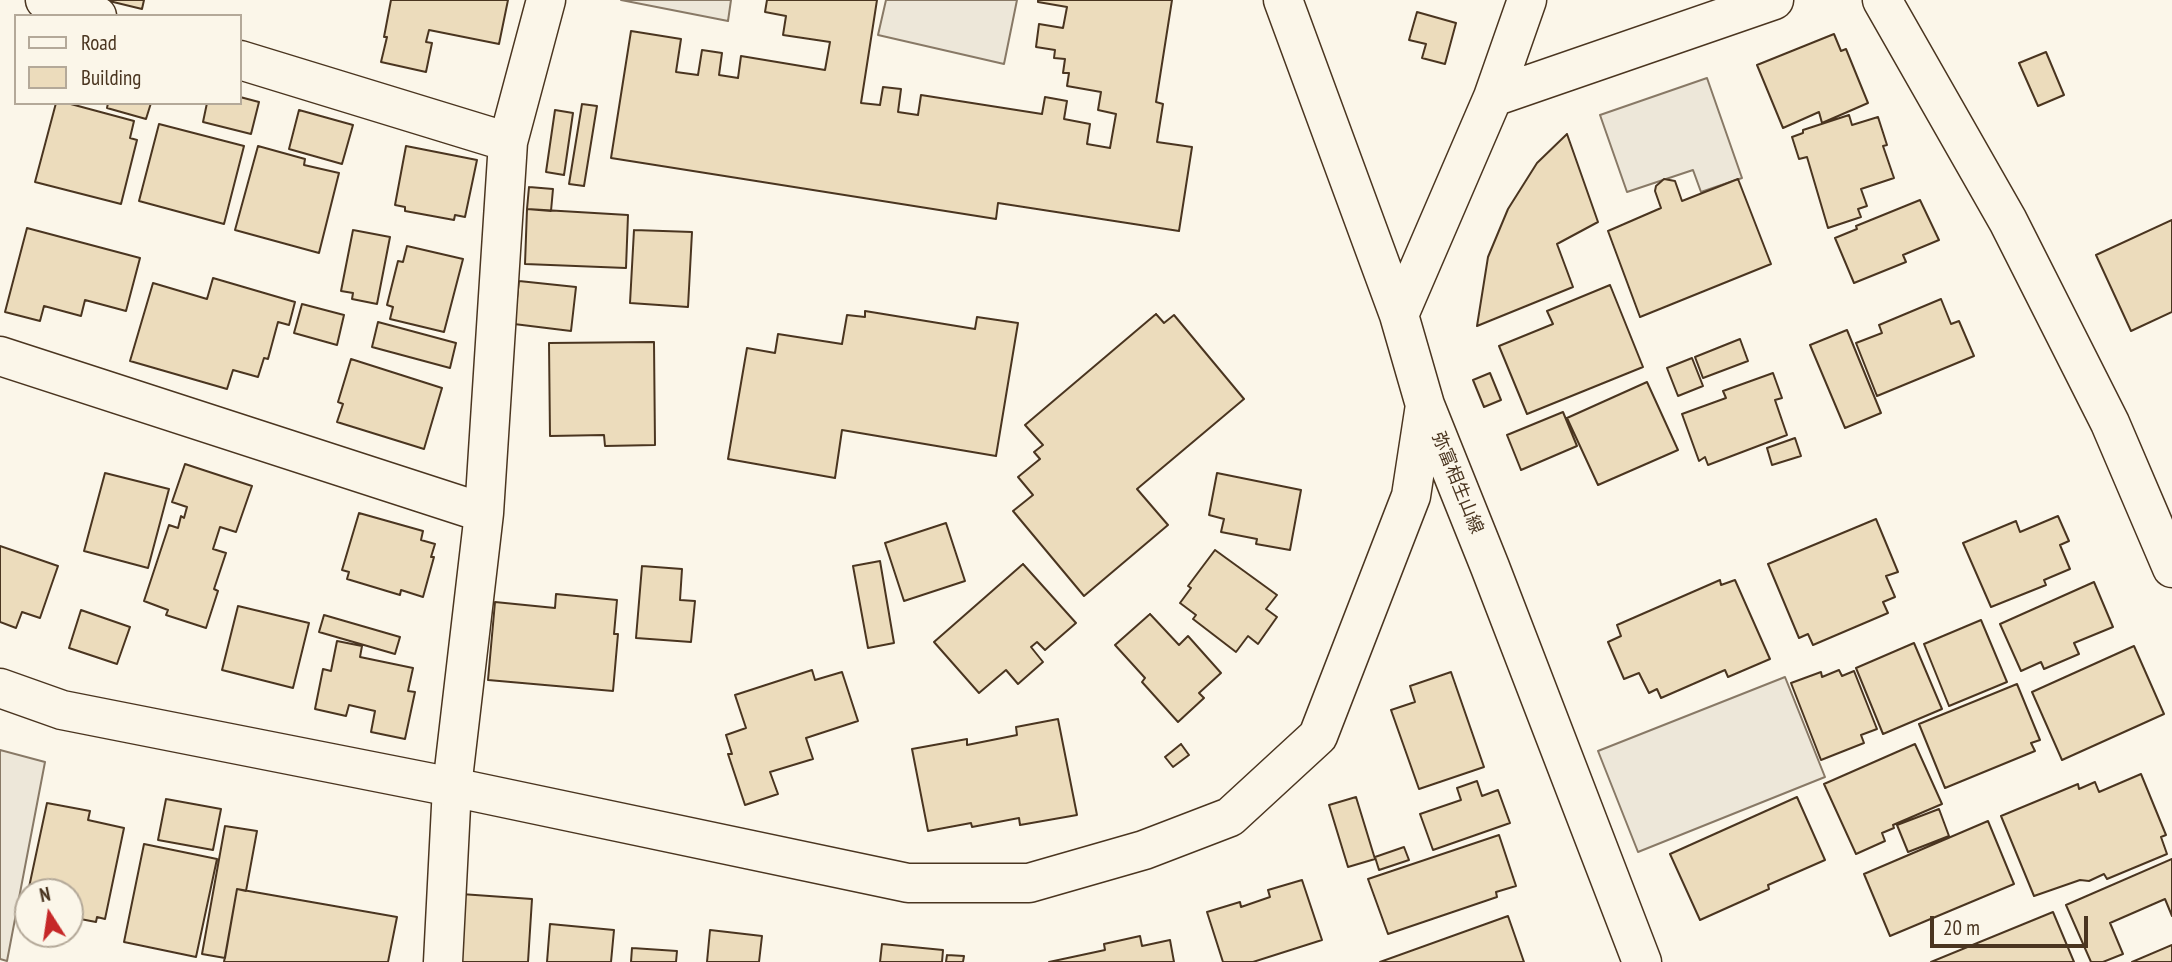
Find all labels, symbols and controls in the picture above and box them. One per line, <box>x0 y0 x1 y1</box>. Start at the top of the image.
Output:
legend <box>14 14 242 105</box>
text: Road <box>81 29 117 56</box>
text: Building <box>81 64 141 91</box>
street label: 弥富相生山線 <box>1427 429 1487 537</box>
north arrow <box>14 878 84 948</box>
text: N <box>38 882 53 907</box>
scale bar <box>1934 902 2092 946</box>
text: 20 m <box>1943 914 1980 941</box>

